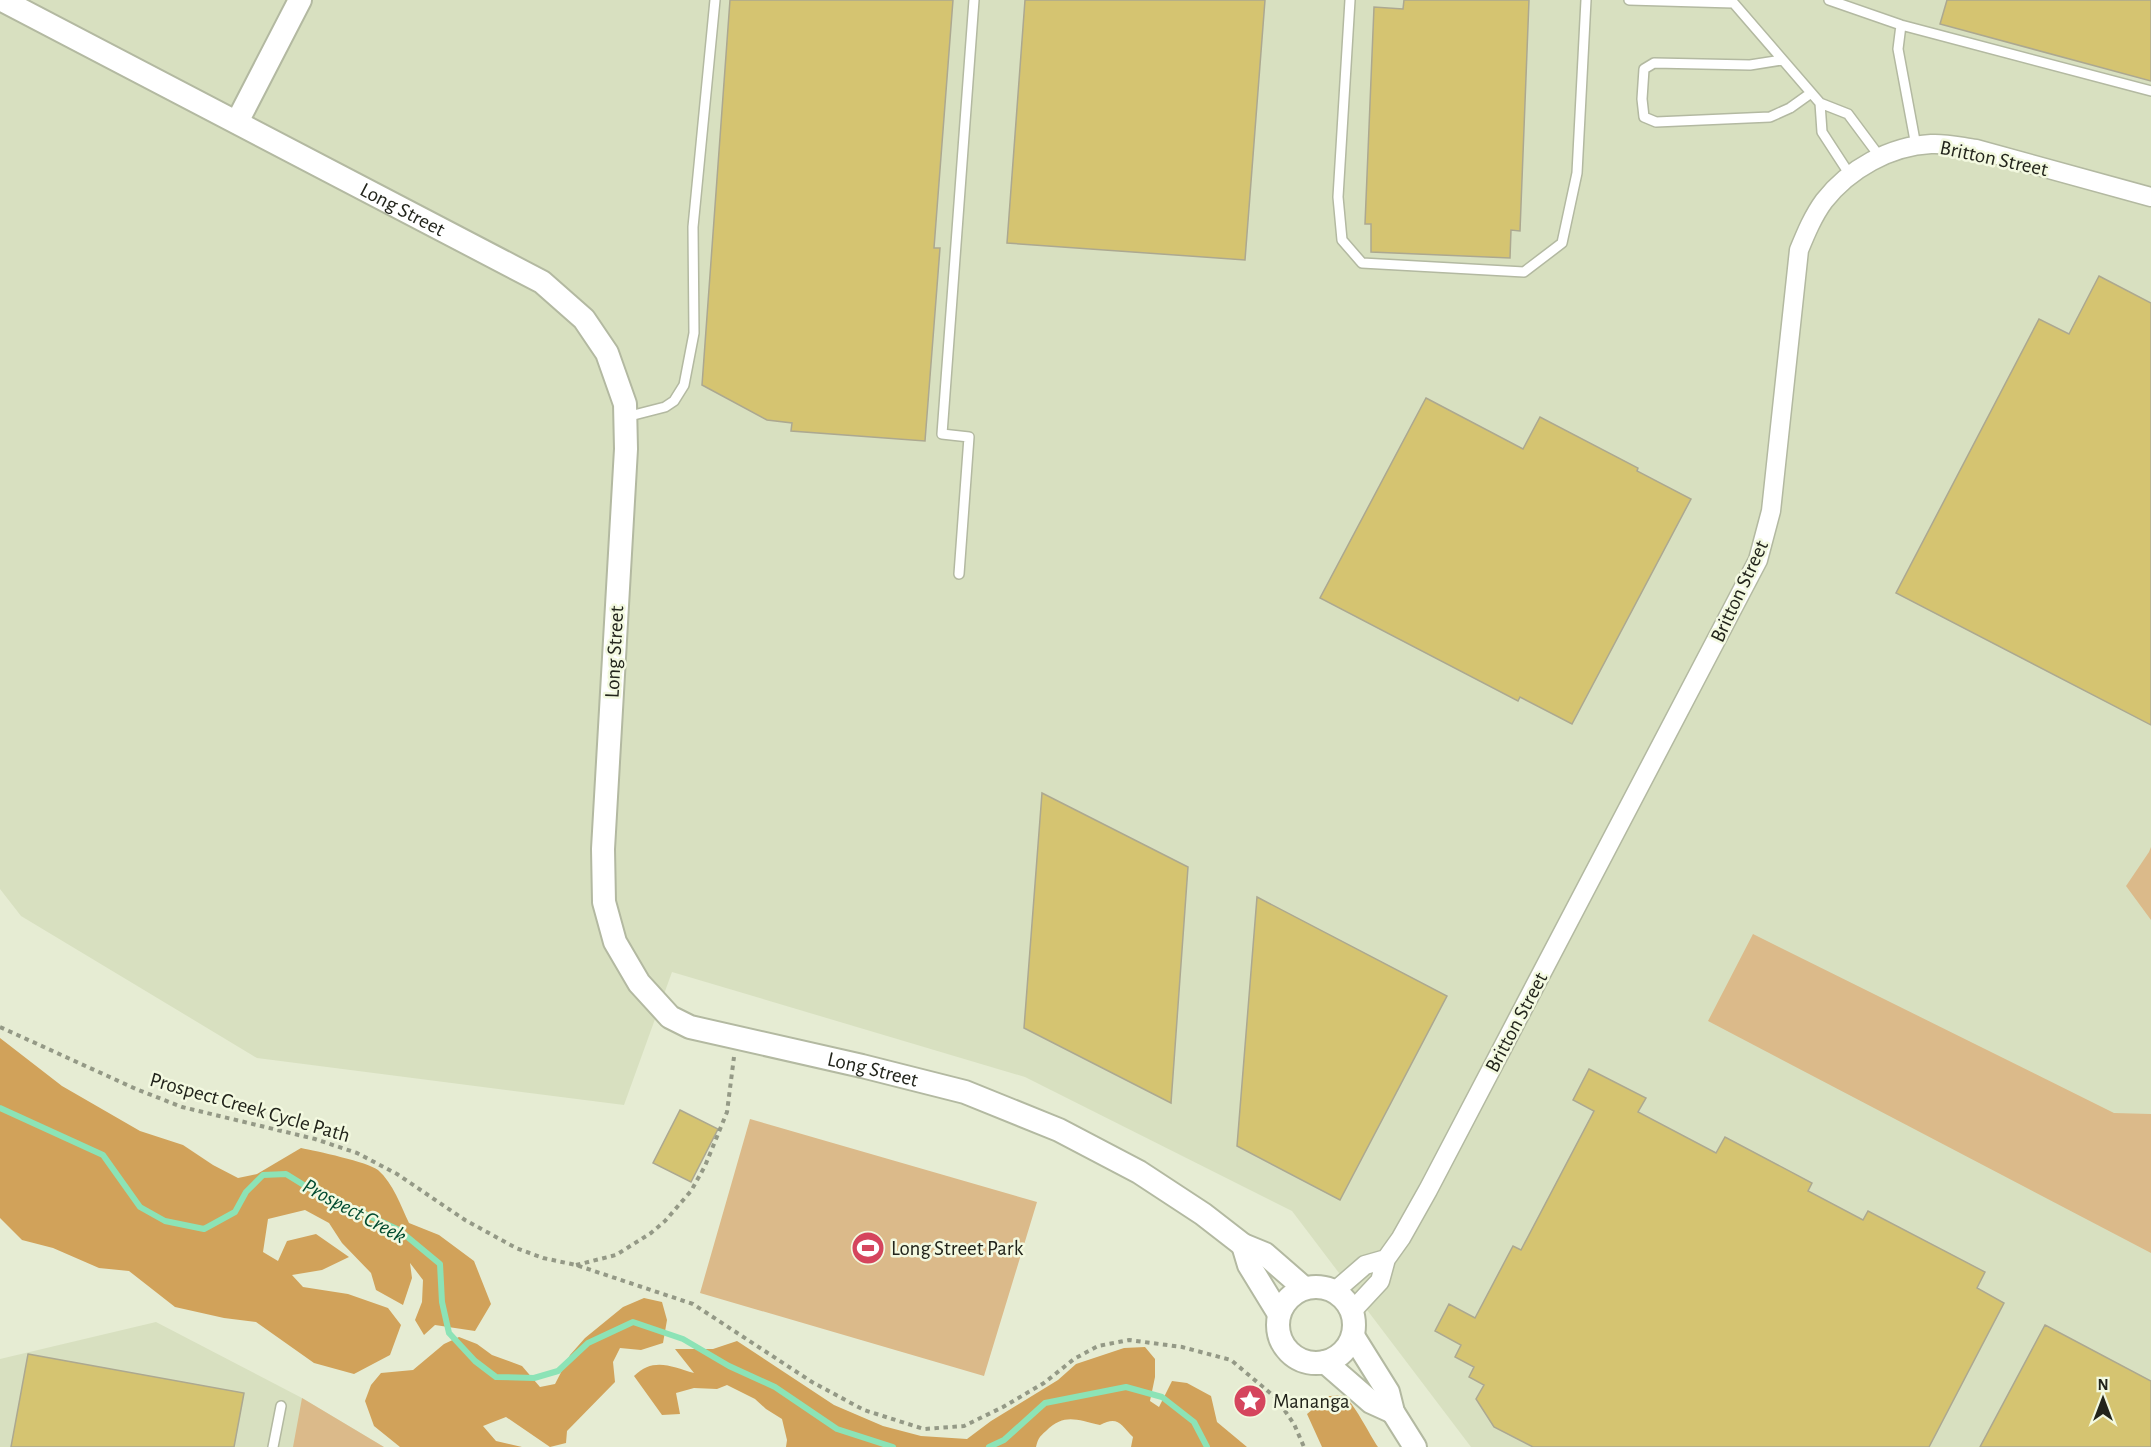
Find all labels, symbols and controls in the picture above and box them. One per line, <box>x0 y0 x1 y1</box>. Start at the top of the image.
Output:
street label: Britton Street <box>1938 137 2050 180</box>
street label: Long Street <box>357 179 449 241</box>
street label: Britton Street <box>1707 537 1772 645</box>
street label: Long Street <box>602 605 627 699</box>
street label: Britton Street <box>1481 969 1552 1076</box>
street label: Long Street <box>825 1049 921 1091</box>
street label: Prospect Creek Cycle Path <box>147 1069 352 1146</box>
water label: Prospect Creek <box>299 1174 410 1248</box>
sports icon: Long Street Park <box>850 1230 886 1266</box>
place label: Long Street Park <box>891 1238 1024 1259</box>
north arrow <box>2073 1369 2133 1429</box>
text: N <box>2097 1377 2109 1393</box>
place icon: Mananga <box>1232 1383 1268 1419</box>
place label: Mananga <box>1273 1391 1350 1412</box>

